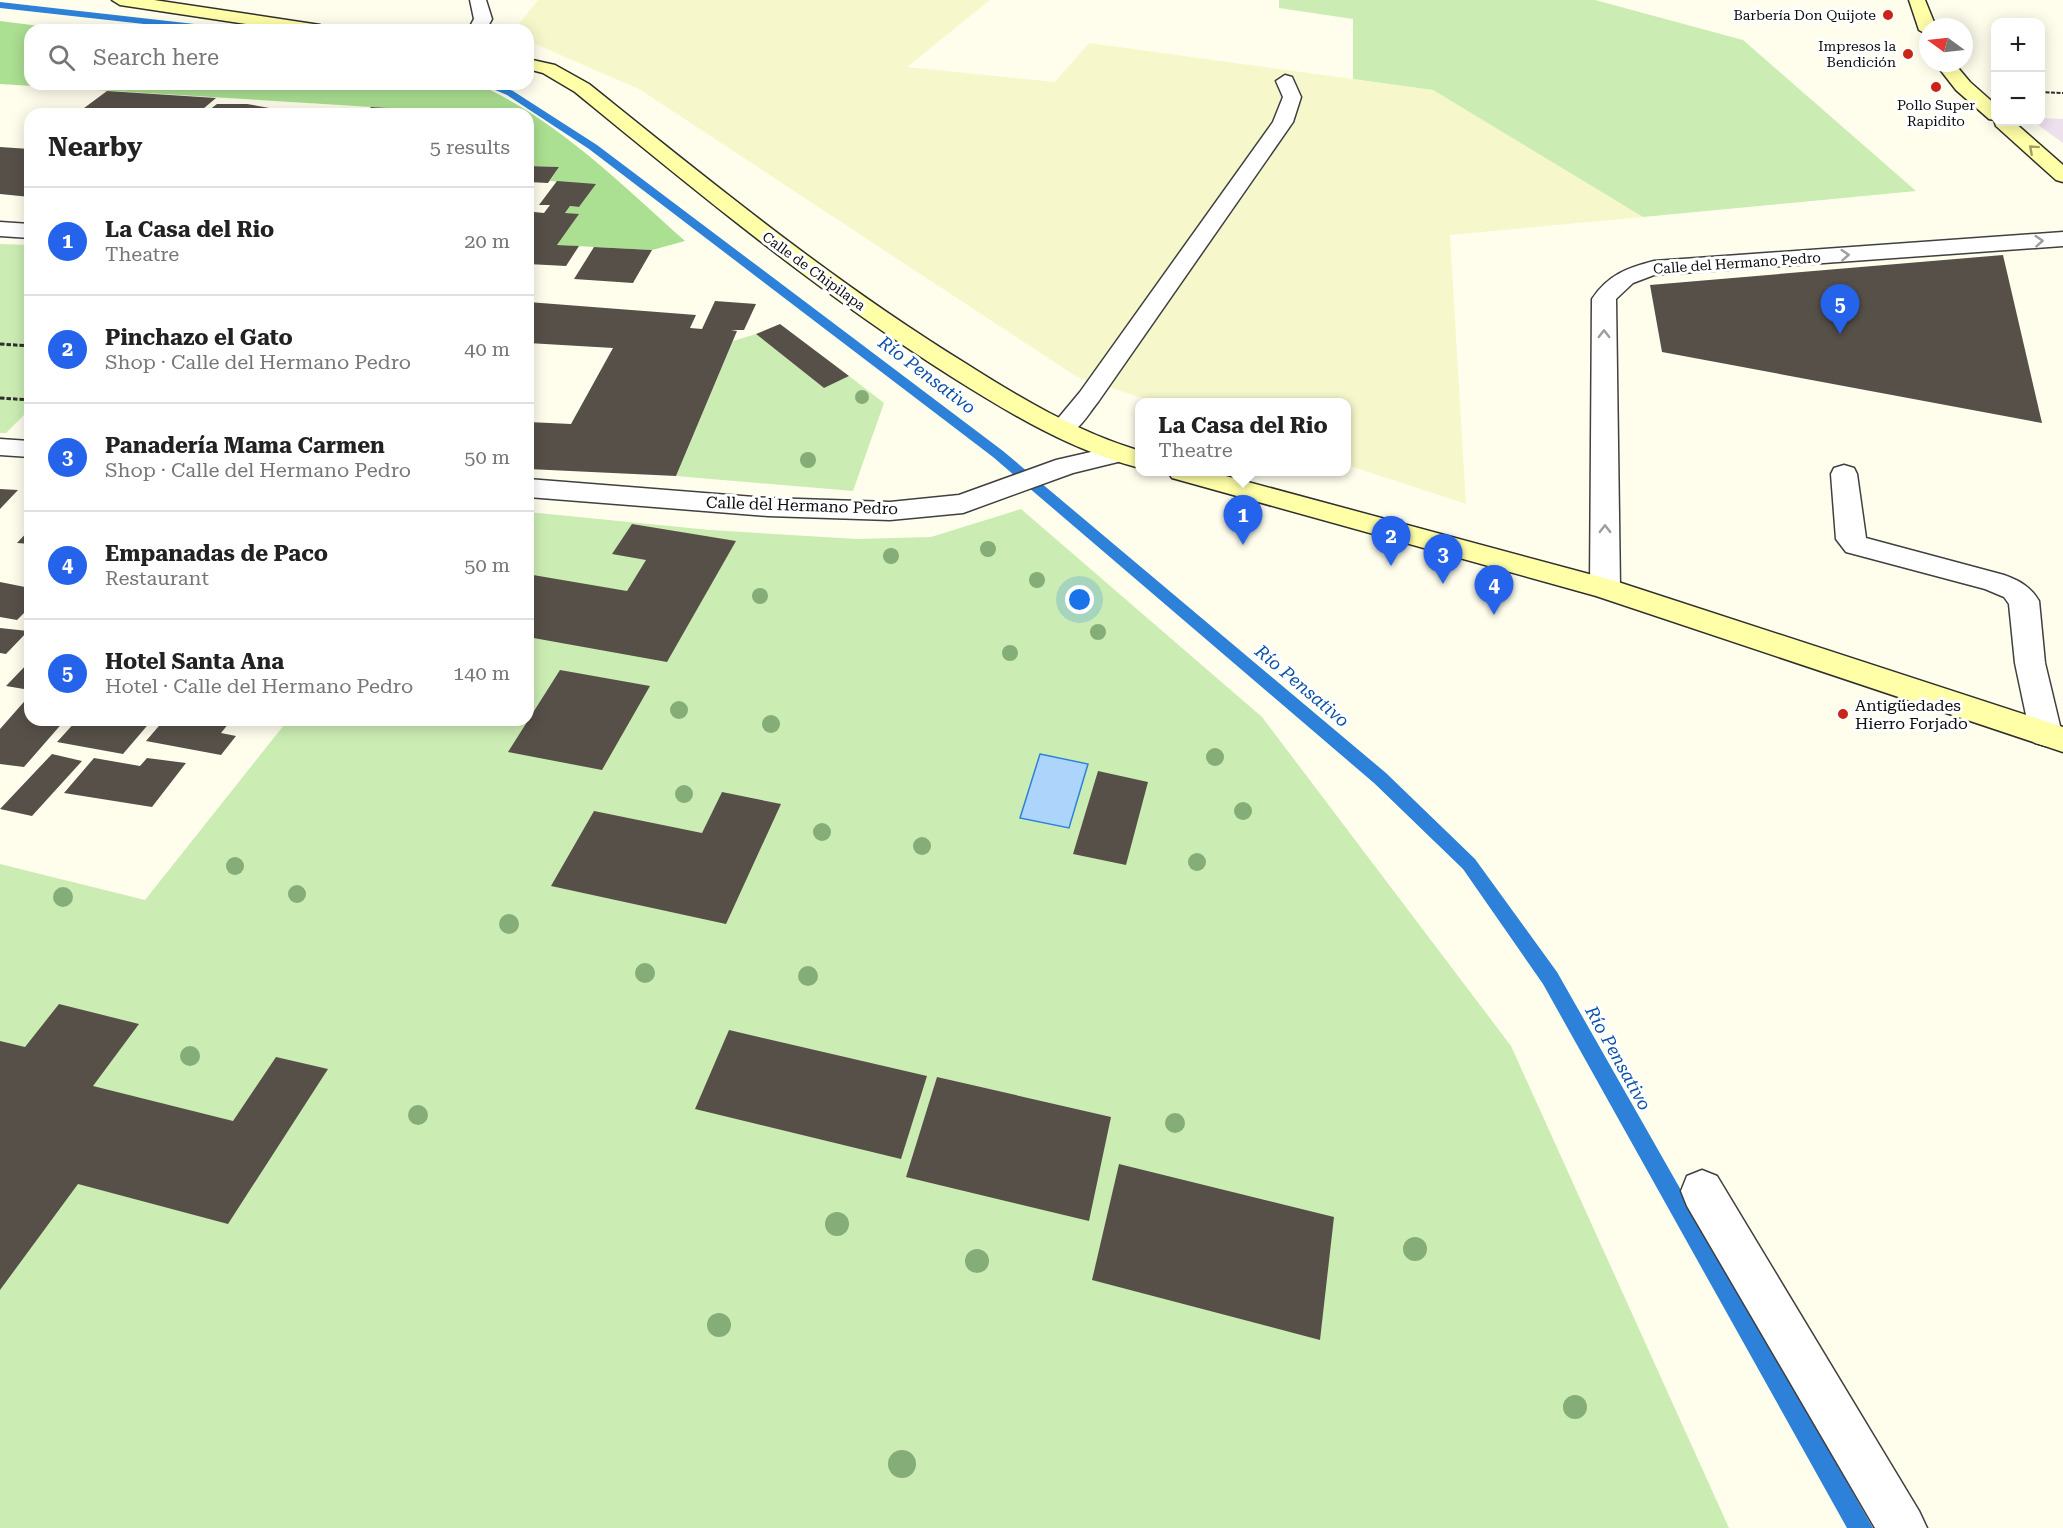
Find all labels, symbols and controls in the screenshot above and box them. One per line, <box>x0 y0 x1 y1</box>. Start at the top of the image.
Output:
place label: Barbería Don Quijote <box>1733 7 1876 23</box>
marker: Barbería Don Quijote <box>1881 8 1895 22</box>
north arrow <box>1919 18 1973 72</box>
map controls <box>1991 18 2045 126</box>
button: + <box>1991 18 2045 72</box>
search box <box>24 24 534 90</box>
place label: Impresos la Bendición <box>1818 38 1896 70</box>
icon: search <box>45 41 78 74</box>
text: Search here <box>93 45 219 70</box>
marker: Impresos la Bendición <box>1901 47 1915 61</box>
button: − <box>1991 72 2045 126</box>
marker: Pollo Super Rapidito <box>1929 80 1943 94</box>
place label: Pollo Super Rapidito <box>1897 97 1975 129</box>
text: Nearby <box>48 132 142 162</box>
text: 5 results <box>430 135 510 159</box>
one-way arrow <box>2029 145 2040 156</box>
text: La Casa del Rio <box>105 217 274 242</box>
street label: Calle de Chipilapa <box>759 228 869 314</box>
text: 1 <box>62 229 73 253</box>
text: 20 m <box>464 229 510 253</box>
one-way arrow <box>2035 235 2044 248</box>
text: Theatre <box>105 242 179 266</box>
one-way arrow <box>1840 248 1849 261</box>
street label: Calle del Hermano Pedro <box>1653 249 1821 277</box>
pin: 5 <box>1820 284 1860 334</box>
text: Pinchazo el Gato <box>105 325 293 350</box>
one-way arrow <box>1598 330 1610 339</box>
water label: Río Pensativo <box>874 331 980 418</box>
text: 2 <box>62 337 73 361</box>
text: 40 m <box>464 337 510 361</box>
text: Shop · Calle del Hermano Pedro <box>105 350 411 374</box>
popup <box>1135 398 1351 476</box>
text: La Casa del Rio <box>1158 413 1328 438</box>
text: Panadería Mama Carmen <box>105 433 385 458</box>
text: Theatre <box>1158 438 1233 462</box>
text: 3 <box>62 445 73 469</box>
text: 50 m <box>464 445 510 469</box>
text: Shop · Calle del Hermano Pedro <box>105 458 411 482</box>
street label: Calle del Hermano Pedro <box>706 493 898 518</box>
pin: 1 <box>1224 496 1262 545</box>
pin: 2 <box>1372 516 1410 566</box>
one-way arrow <box>1599 525 1611 534</box>
pin: 3 <box>1424 534 1462 584</box>
text: Empanadas de Paco <box>105 541 328 566</box>
text: 4 <box>62 553 73 577</box>
text: 50 m <box>464 553 510 577</box>
text: Restaurant <box>105 566 209 590</box>
pin: 4 <box>1474 566 1514 615</box>
your location <box>1065 585 1094 614</box>
water label: Río Pensativo <box>1250 640 1354 731</box>
text: Hotel Santa Ana <box>105 649 284 674</box>
text: 5 <box>62 661 73 685</box>
text: 140 m <box>453 661 510 685</box>
text: Hotel · Calle del Hermano Pedro <box>105 674 413 698</box>
place label: Antigüedades Hierro Forjado <box>1855 696 1968 733</box>
marker: Antigüedades Hierro Forjado <box>1836 707 1850 721</box>
water label: Río Pensativo <box>1581 1001 1656 1114</box>

